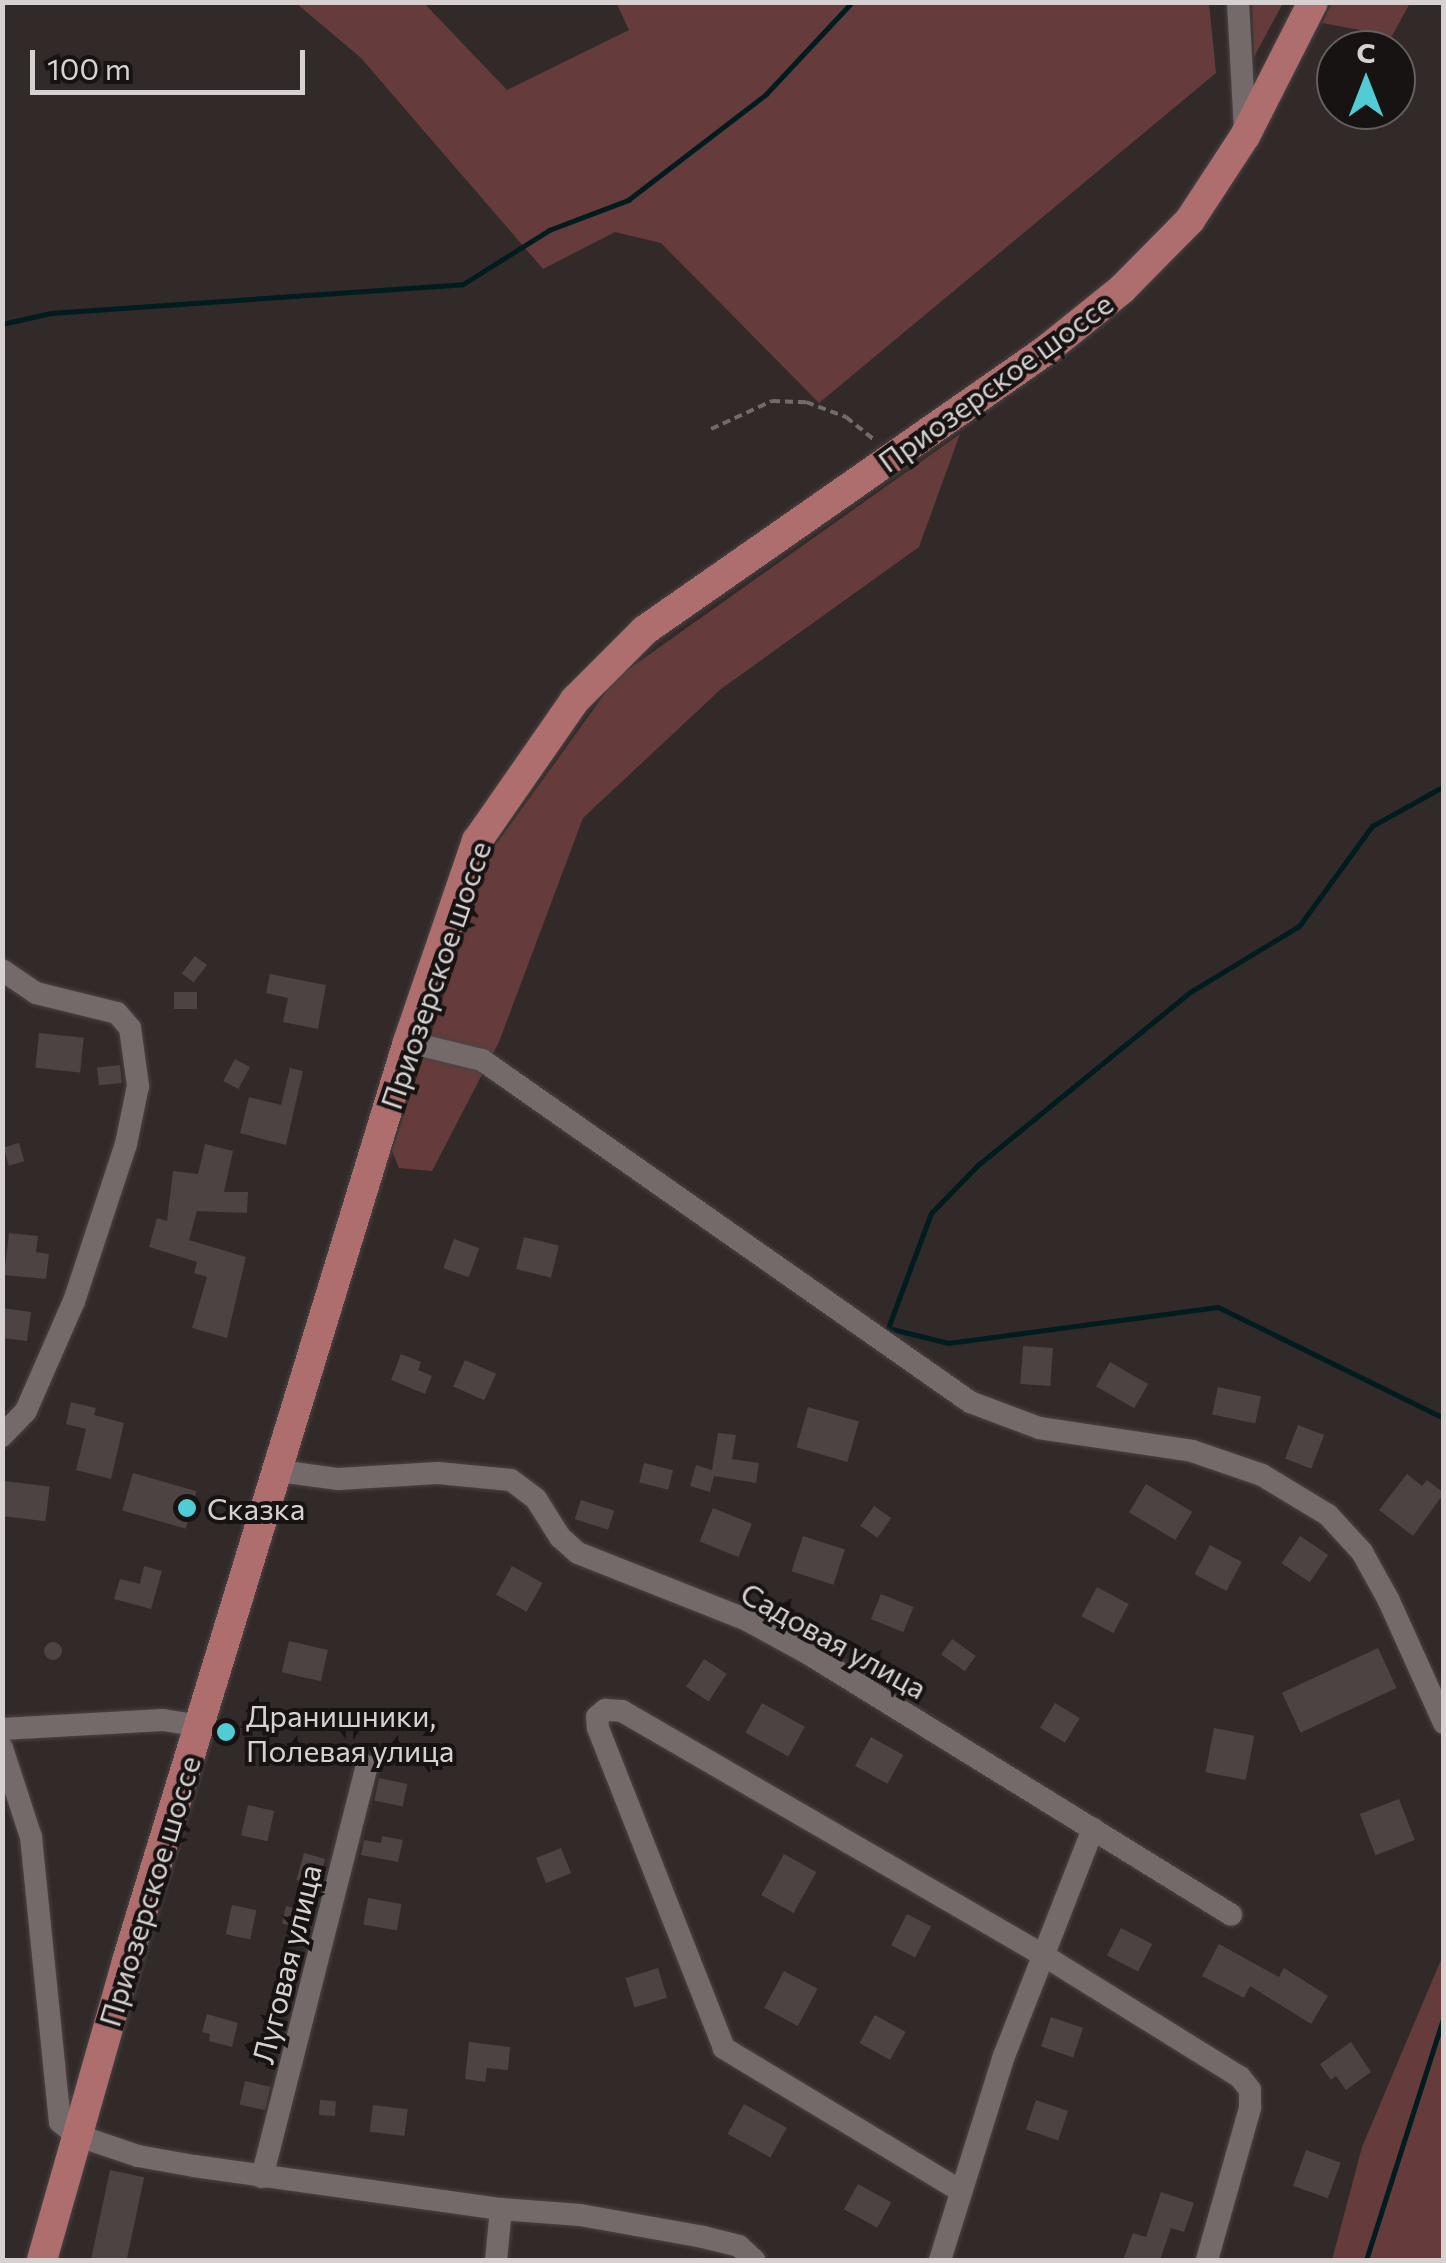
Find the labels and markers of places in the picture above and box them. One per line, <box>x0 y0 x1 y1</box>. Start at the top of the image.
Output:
place label: Сказка <box>207 1490 305 1526</box>
marker: Сказка <box>176 1497 198 1519</box>
place label: Дранишники, Полевая улица <box>246 1697 454 1768</box>
marker: Дранишники, Полевая улица <box>215 1721 237 1743</box>

